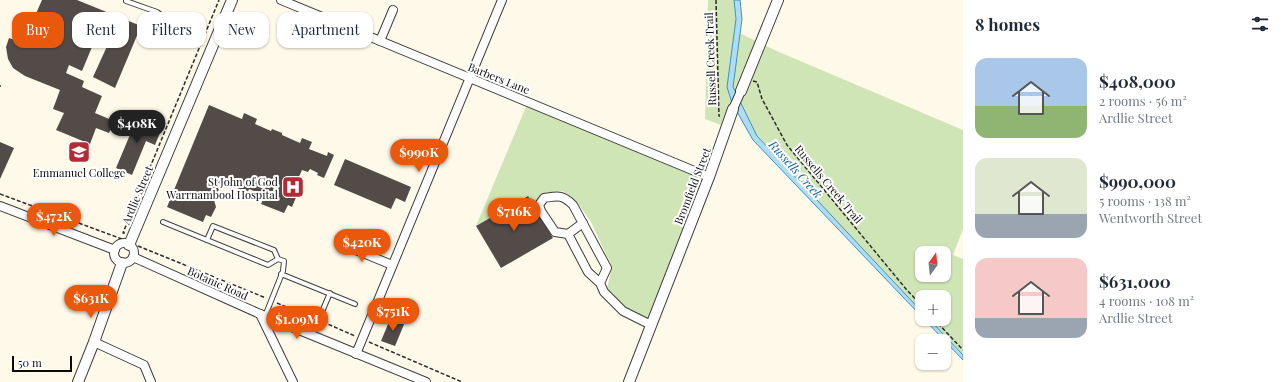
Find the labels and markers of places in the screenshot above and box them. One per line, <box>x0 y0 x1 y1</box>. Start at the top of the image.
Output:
pin: $408K <box>109 110 165 144</box>
school or university icon: Emmanuel College <box>66 139 92 165</box>
pin: $990K <box>391 139 447 173</box>
place label: Emmanuel College <box>33 165 126 180</box>
place label: St John of God Warrnambool Hospital <box>165 174 279 202</box>
hospital icon: St John of God Warrnambool Hospital <box>280 174 306 200</box>
pin: $716K <box>486 198 542 232</box>
pin: $472K <box>26 203 82 237</box>
pin: $420K <box>334 229 390 263</box>
pin: $631K <box>63 285 119 319</box>
pin: $751K <box>365 298 421 332</box>
pin: $1.09M <box>264 306 330 340</box>

